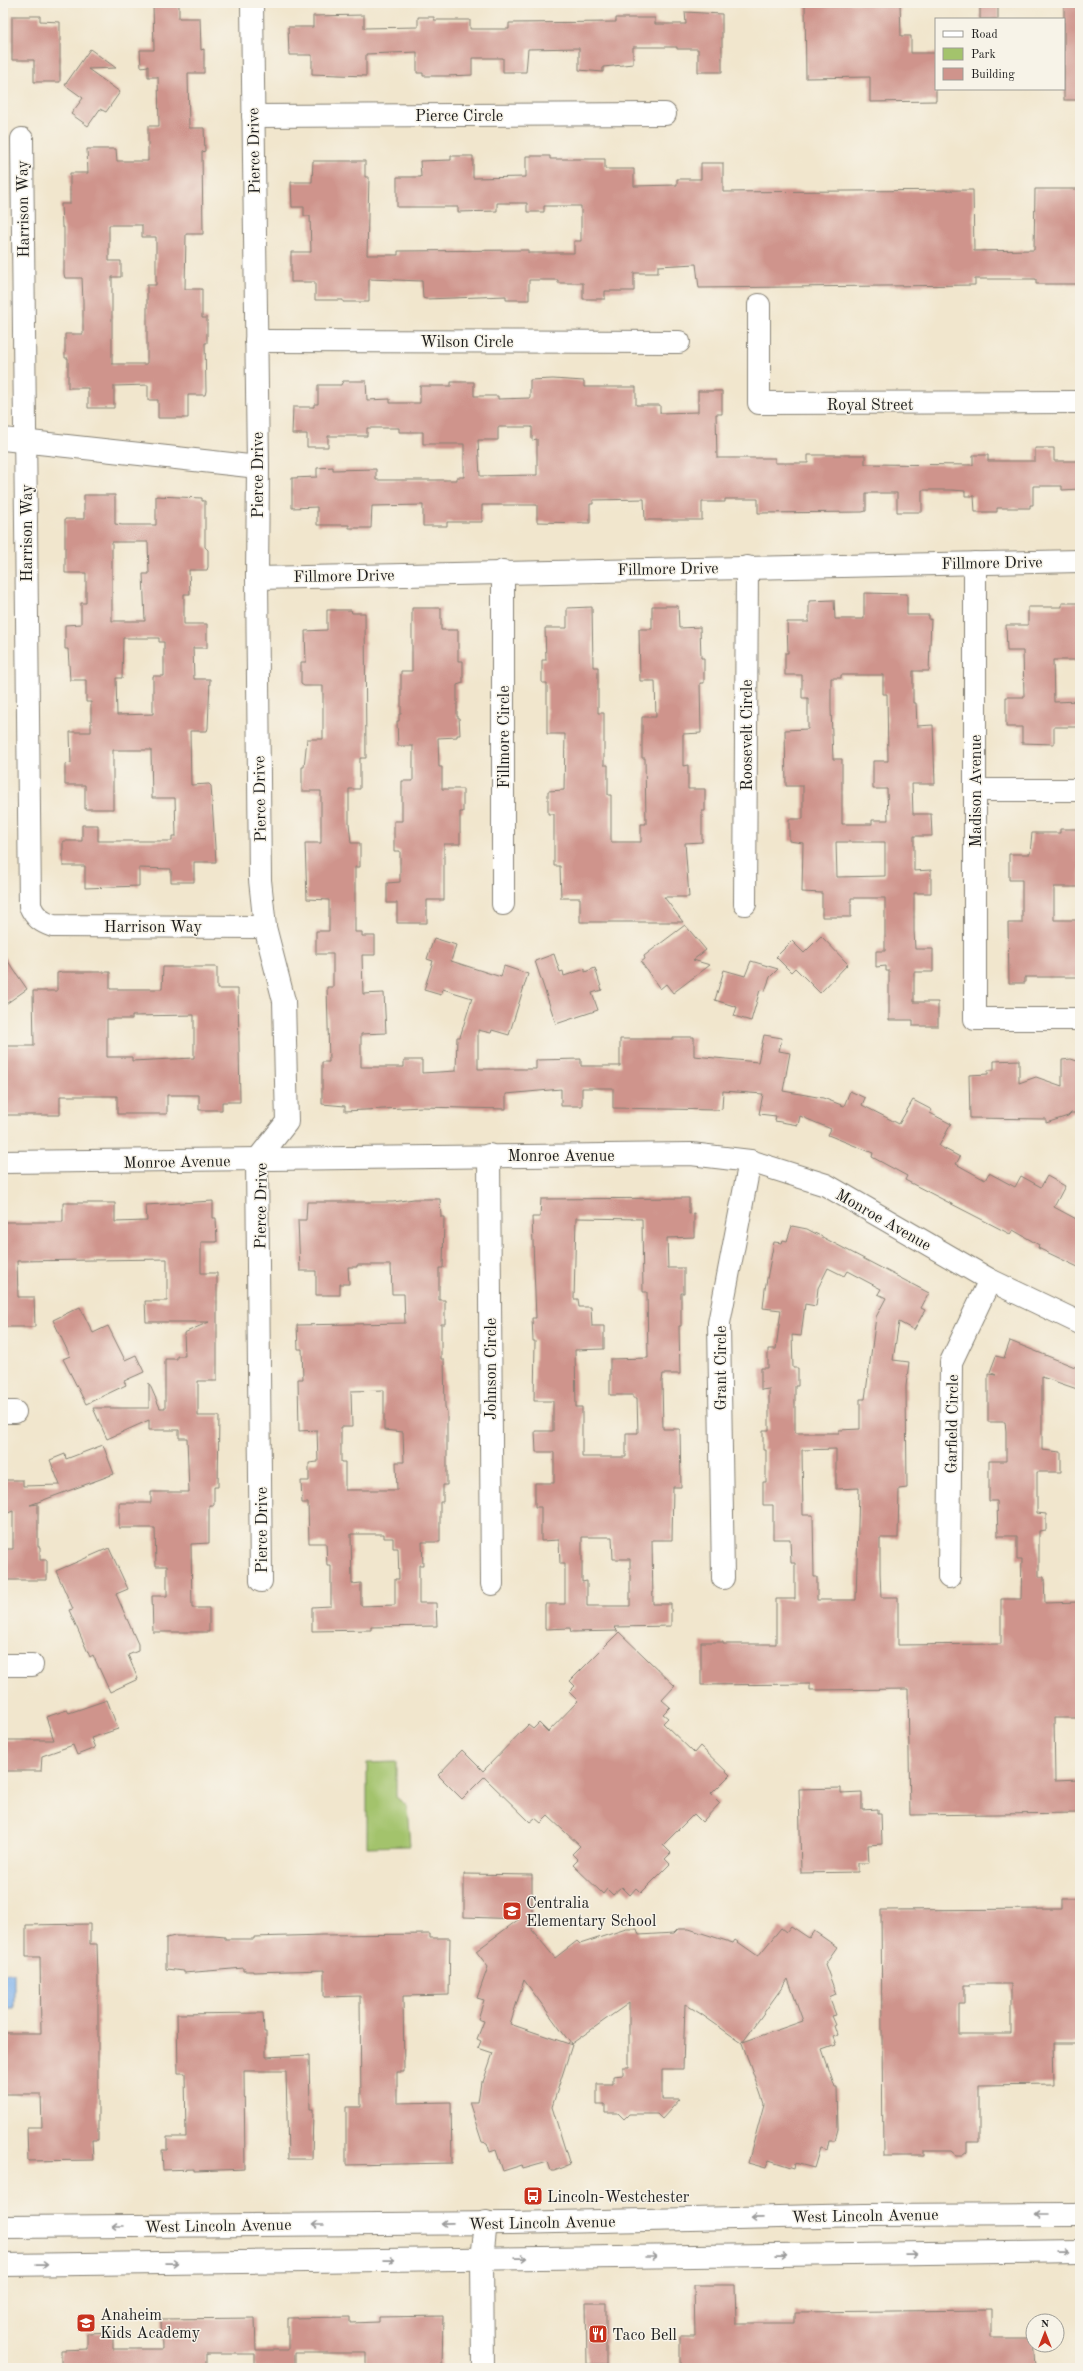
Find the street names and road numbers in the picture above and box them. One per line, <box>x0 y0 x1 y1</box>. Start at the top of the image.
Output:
street label: Pierce Drive <box>246 108 264 194</box>
street label: Pierce Circle <box>415 109 503 125</box>
street label: Harrison Way <box>15 159 33 258</box>
street label: Wilson Circle <box>420 335 514 351</box>
street label: Royal Street <box>827 398 914 414</box>
street label: Pierce Drive <box>251 432 267 518</box>
street label: Harrison Way <box>20 484 36 582</box>
street label: Fillmore Drive <box>941 555 1043 573</box>
street label: Fillmore Drive <box>617 561 719 579</box>
street label: Fillmore Drive <box>293 568 395 586</box>
street label: Roosevelt Circle <box>740 679 756 791</box>
street label: Fillmore Circle <box>497 685 513 789</box>
street label: Madison Avenue <box>969 735 985 847</box>
street label: Pierce Drive <box>252 756 270 842</box>
street label: Harrison Way <box>104 920 202 936</box>
street label: Monroe Avenue <box>507 1149 615 1165</box>
street label: Monroe Avenue <box>123 1154 231 1172</box>
street label: Pierce Drive <box>253 1163 271 1249</box>
street label: Monroe Avenue <box>833 1187 933 1254</box>
street label: Johnson Circle <box>484 1318 500 1420</box>
street label: Grant Circle <box>714 1326 730 1410</box>
street label: Garfield Circle <box>944 1374 962 1474</box>
street label: Pierce Drive <box>255 1487 271 1573</box>
street label: West Lincoln Avenue <box>792 2208 939 2226</box>
street label: West Lincoln Avenue <box>469 2215 616 2233</box>
street label: West Lincoln Avenue <box>145 2218 292 2236</box>

